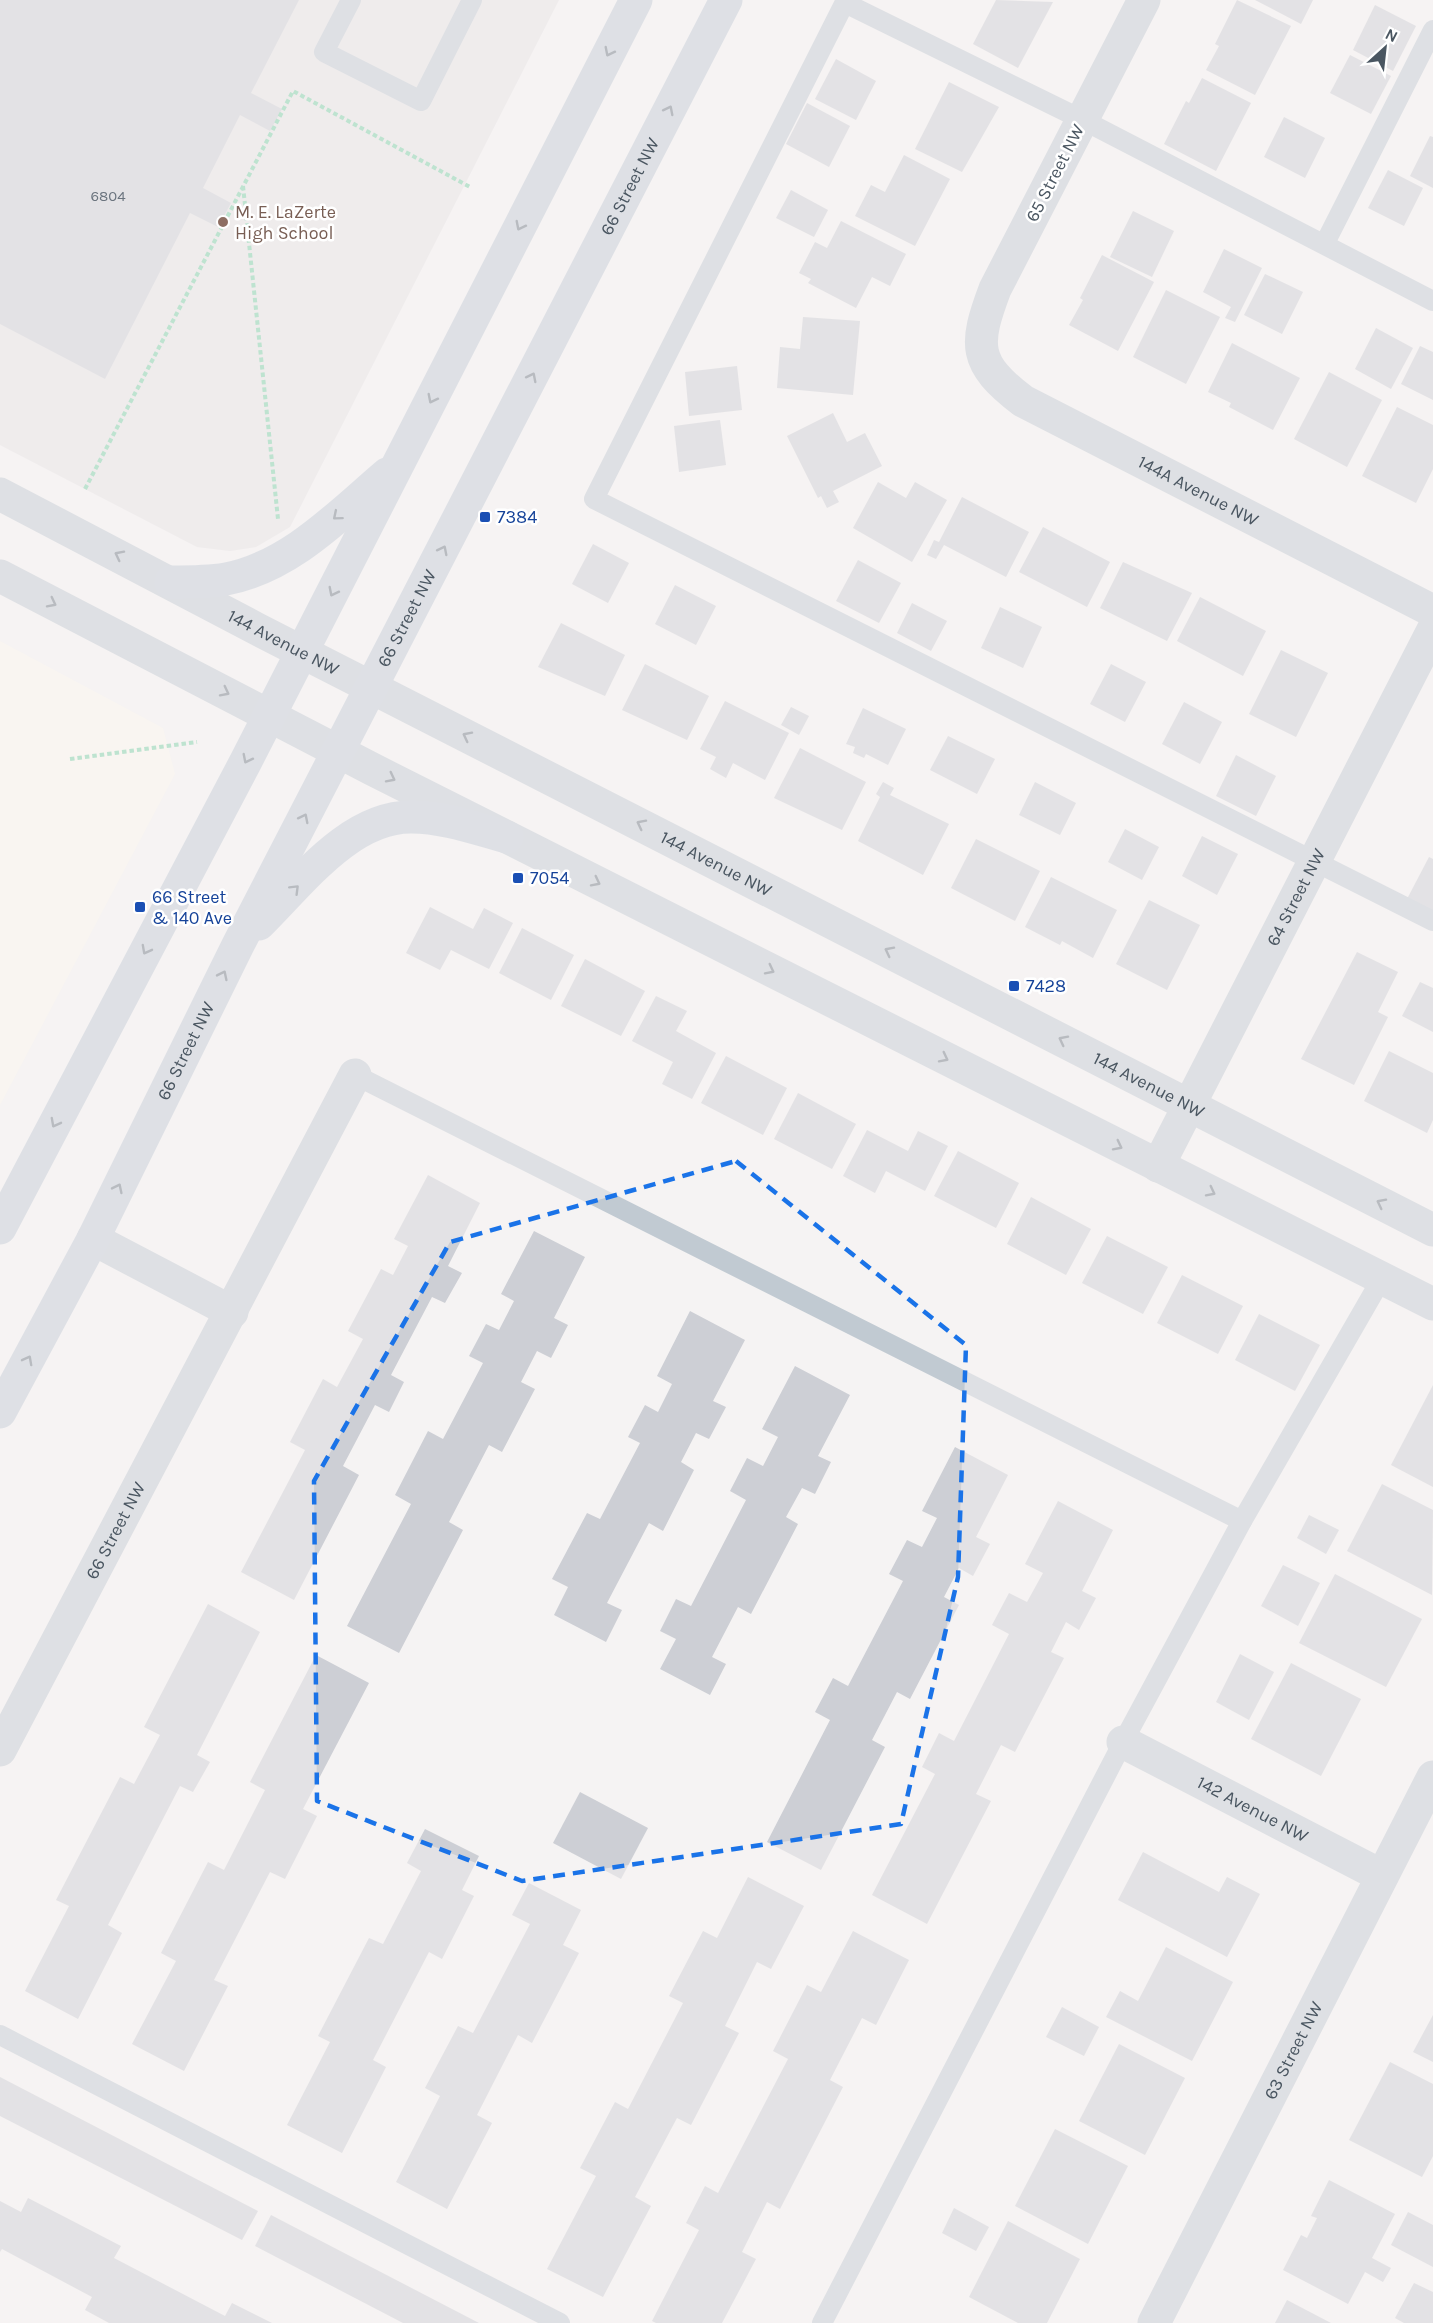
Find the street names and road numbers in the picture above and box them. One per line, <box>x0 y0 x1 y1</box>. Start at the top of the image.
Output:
street label: 65 Street NW <box>1021 120 1089 226</box>
street label: 66 Street NW <box>595 134 664 239</box>
street label: 144A Avenue NW <box>1134 451 1262 531</box>
street label: 66 Street NW <box>372 566 441 671</box>
street label: 144 Avenue NW <box>224 605 343 680</box>
street label: 144 Avenue NW <box>657 826 776 901</box>
street label: 64 Street NW <box>1262 845 1330 950</box>
street label: 66 Street NW <box>152 998 219 1104</box>
street label: 144 Avenue NW <box>1089 1047 1208 1122</box>
street label: 66 Street NW <box>81 1478 150 1583</box>
street label: 142 Avenue NW <box>1193 1771 1312 1847</box>
street label: 63 Street NW <box>1259 1998 1327 2103</box>

